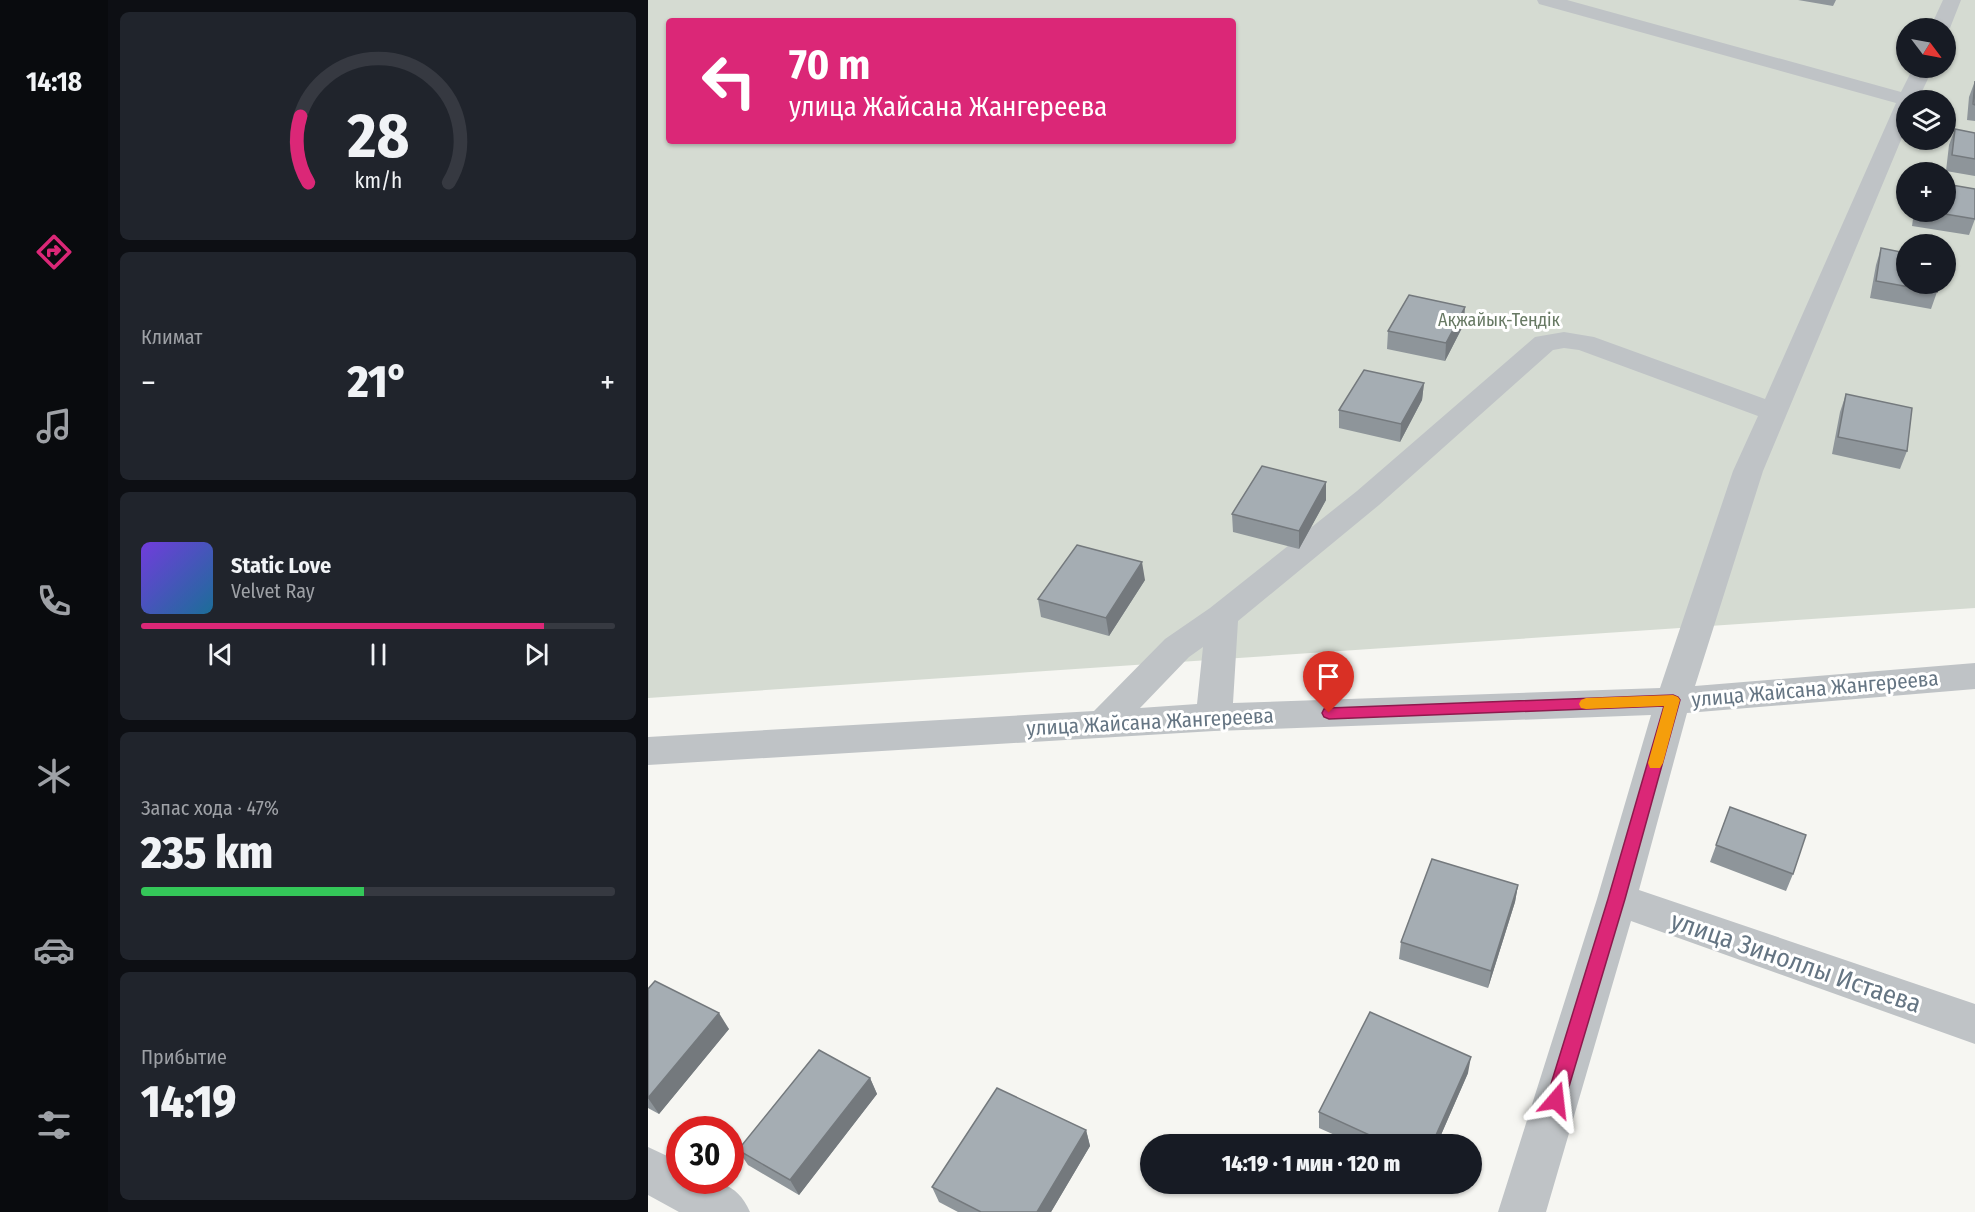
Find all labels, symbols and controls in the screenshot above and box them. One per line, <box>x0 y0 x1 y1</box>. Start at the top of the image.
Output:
north arrow <box>1896 18 1956 78</box>
map controls <box>1896 18 1956 294</box>
text: 70 m <box>789 40 870 90</box>
icon: left <box>690 42 768 120</box>
text: 14:18 <box>26 66 82 98</box>
button: layers <box>1896 90 1956 150</box>
text: улица Жайсана Жангереева <box>789 91 1107 123</box>
text: 28 <box>346 99 409 174</box>
button: + <box>1896 162 1956 222</box>
text: km/h <box>354 168 402 194</box>
icon: directions <box>33 231 75 273</box>
button: − <box>1896 234 1956 294</box>
park label: Ақжайық-Теңдік <box>1438 309 1561 331</box>
text: Климат <box>141 325 202 349</box>
text: 21° <box>347 355 408 409</box>
text: − <box>141 363 156 403</box>
text: + <box>600 363 615 403</box>
icon: music <box>33 405 75 447</box>
text: Static Love <box>231 552 331 579</box>
text: Velvet Ray <box>231 579 315 603</box>
icon: phone <box>33 580 75 622</box>
icon: previous <box>204 638 237 671</box>
icon: pause <box>362 638 395 671</box>
icon: next <box>520 638 553 671</box>
pin <box>1303 651 1354 713</box>
icon: arrive <box>1312 660 1345 693</box>
street label: улица Жайсана Жангереева <box>1691 665 1939 713</box>
street label: улица Жайсана Жангереева <box>1026 703 1274 741</box>
icon: climate <box>33 755 75 797</box>
text: Запас хода · 47% <box>141 796 279 820</box>
text: 235 km <box>141 826 273 880</box>
street label: улица Зиноллы Истаева <box>1667 905 1925 1020</box>
icon: car <box>33 929 75 971</box>
text: Прибытие <box>141 1045 227 1069</box>
position arrow <box>1524 1068 1588 1132</box>
text: 14:19 <box>141 1075 236 1129</box>
icon: filters <box>33 1104 75 1146</box>
speed limit sign: 30 <box>666 1116 744 1194</box>
text: 14:19 · 1 мин · 120 m <box>1222 1150 1400 1177</box>

